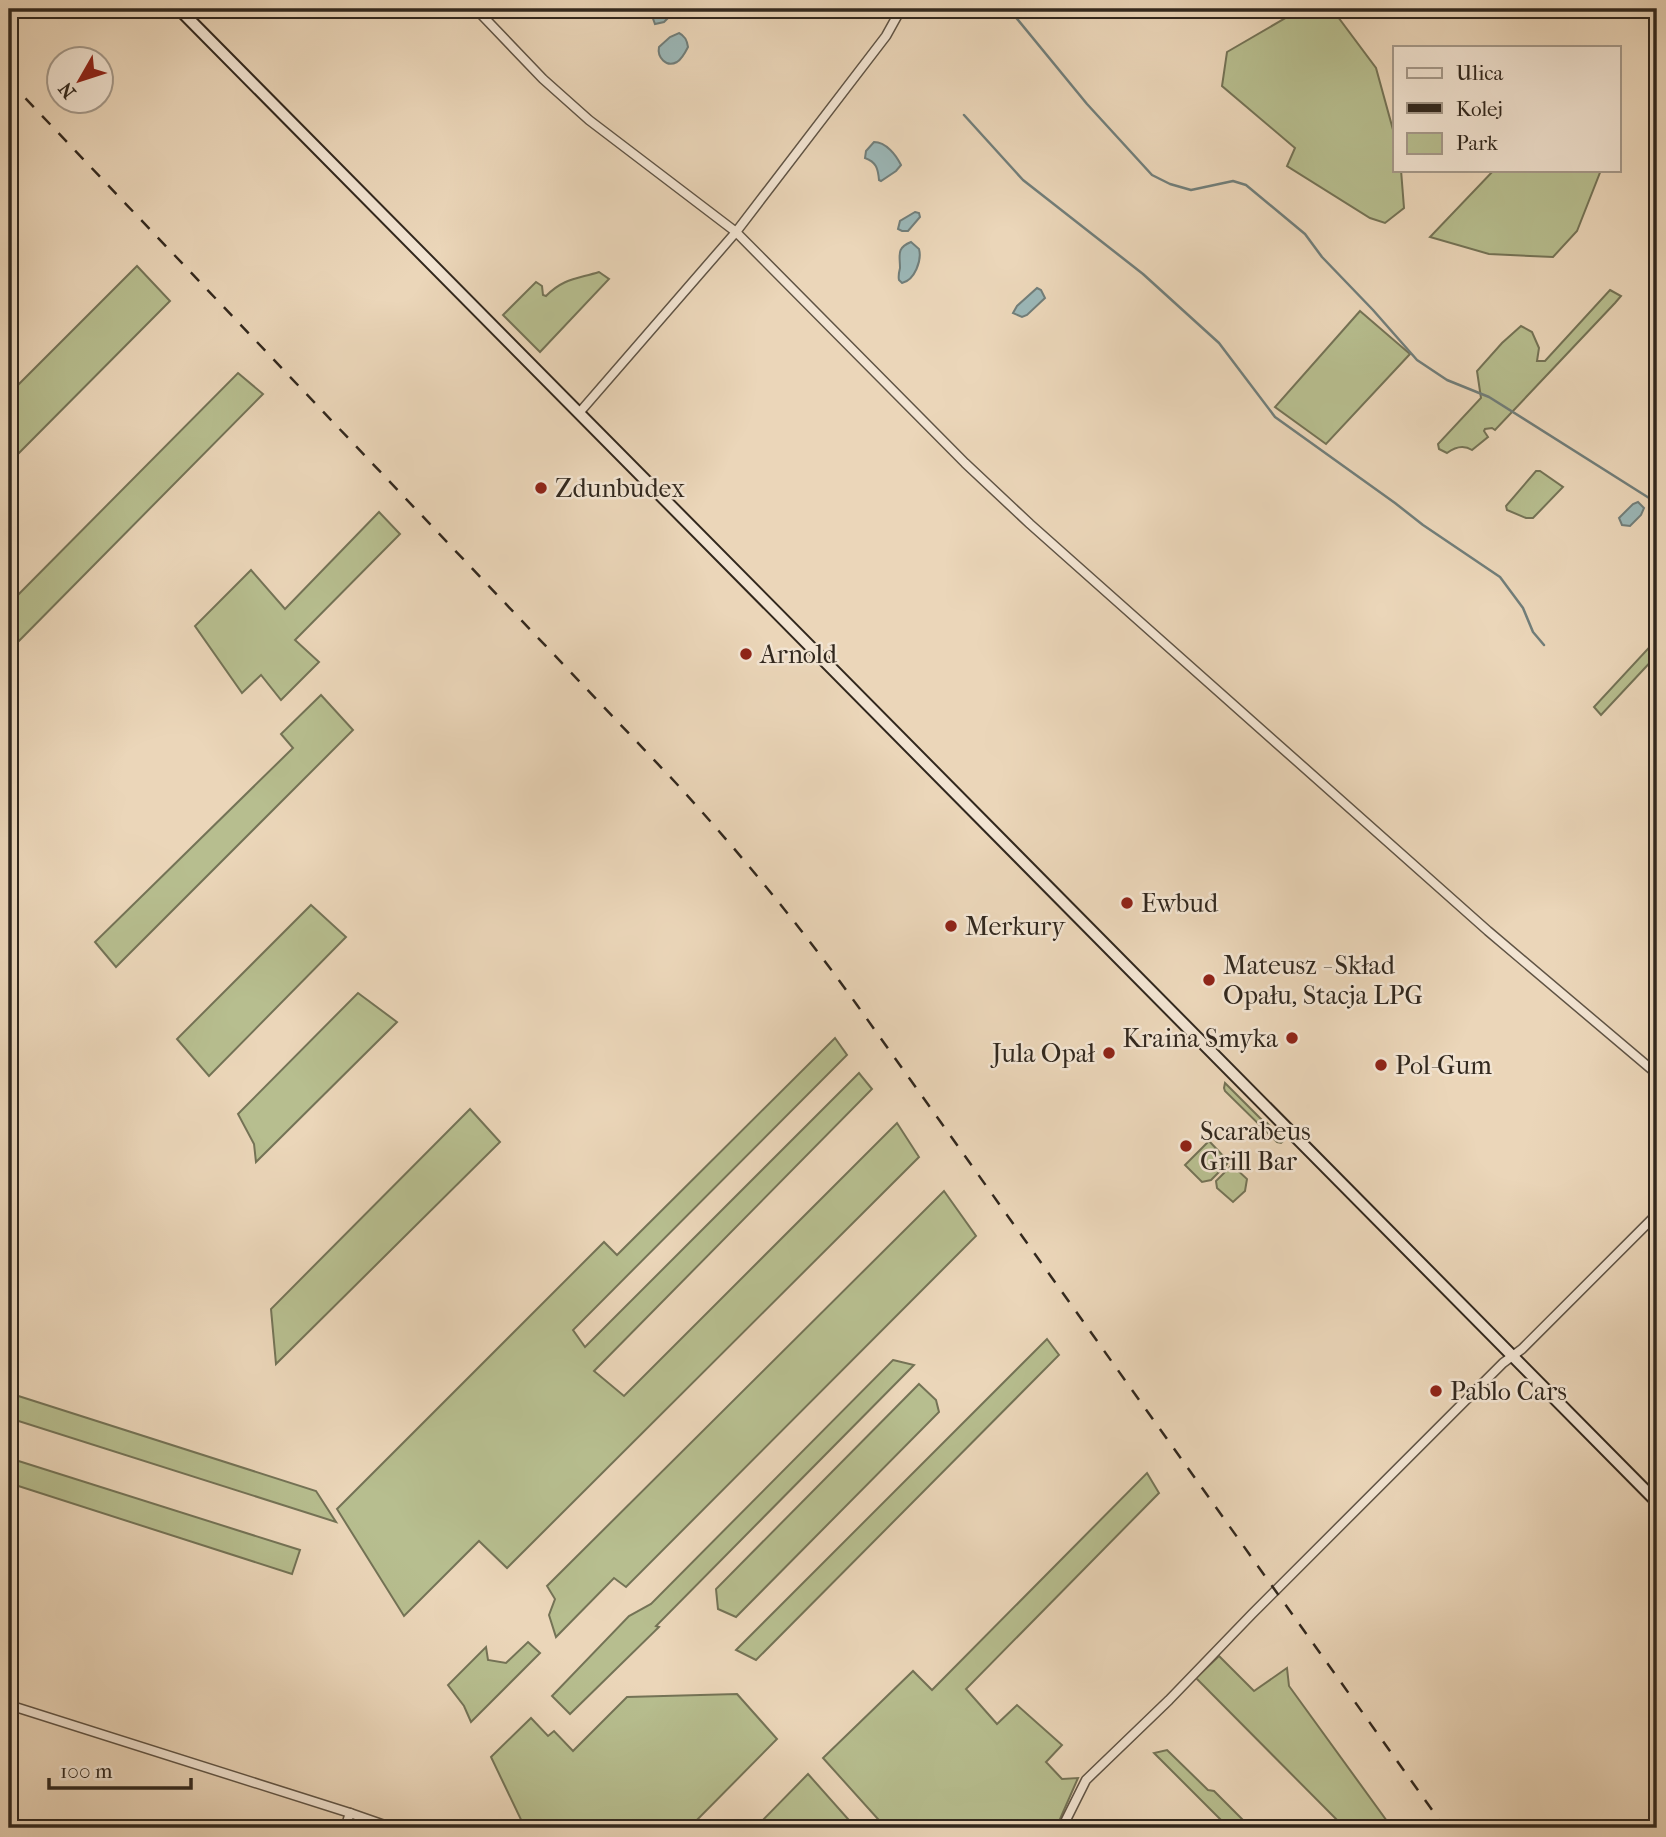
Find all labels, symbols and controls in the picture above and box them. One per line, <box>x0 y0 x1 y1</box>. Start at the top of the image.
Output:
north arrow <box>46 46 116 116</box>
legend <box>1393 46 1620 172</box>
text: Ulica <box>1456 61 1503 85</box>
text: N <box>54 77 81 103</box>
text: Kolej <box>1456 97 1503 121</box>
text: Park <box>1456 131 1498 155</box>
place label: Zdunbudex <box>555 473 685 504</box>
marker: Zdunbudex <box>533 480 549 496</box>
place label: Arnold <box>759 639 838 670</box>
marker: Arnold <box>738 646 754 662</box>
place label: Ewbud <box>1141 888 1219 919</box>
marker: Ewbud <box>1119 895 1135 911</box>
place label: Merkury <box>965 911 1066 942</box>
marker: Merkury <box>943 918 959 934</box>
place label: Mateusz - Skład Opału, Stacja LPG <box>1223 950 1423 1011</box>
marker: Mateusz - Skład Opału, Stacja LPG <box>1201 972 1217 988</box>
place label: Kraina Smyka <box>1122 1023 1279 1054</box>
marker: Kraina Smyka <box>1284 1030 1300 1046</box>
place label: Jula Opał <box>990 1038 1096 1069</box>
marker: Jula Opał <box>1101 1045 1117 1061</box>
place label: Pol-Gum <box>1395 1050 1492 1081</box>
marker: Pol-Gum <box>1373 1057 1389 1073</box>
place label: Scarabeus Grill Bar <box>1200 1116 1311 1177</box>
marker: Scarabeus Grill Bar <box>1178 1138 1194 1154</box>
place label: Pablo Cars <box>1450 1376 1567 1407</box>
marker: Pablo Cars <box>1428 1383 1444 1399</box>
scale bar <box>49 1746 191 1790</box>
text: 100 m <box>60 1759 113 1783</box>

